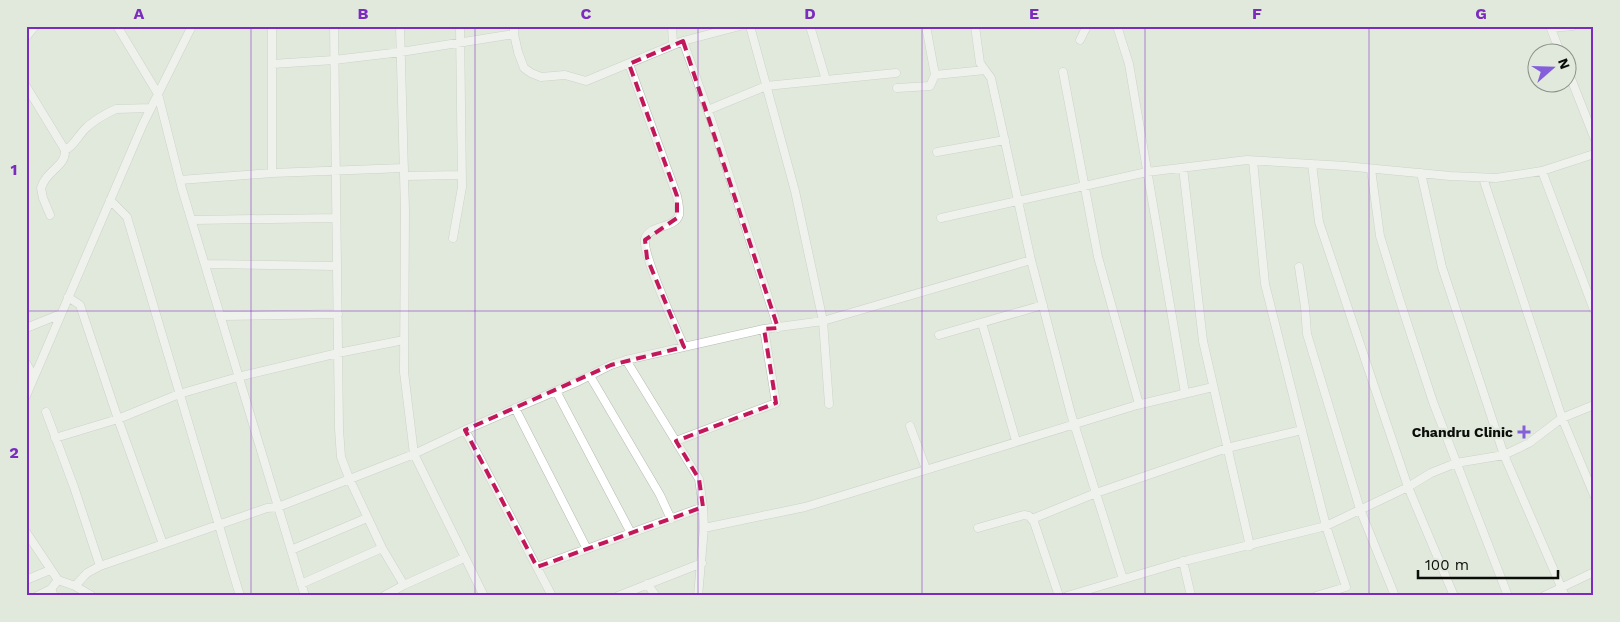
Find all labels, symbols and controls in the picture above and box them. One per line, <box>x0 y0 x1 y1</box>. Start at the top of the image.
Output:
text: A <box>134 4 145 23</box>
text: B <box>358 4 369 23</box>
text: C <box>581 4 592 23</box>
text: D <box>804 4 816 23</box>
text: E <box>1029 4 1039 23</box>
text: F <box>1252 4 1262 23</box>
text: G <box>1475 4 1487 23</box>
north arrow <box>1528 42 1578 92</box>
text: N <box>1555 56 1574 71</box>
text: 1 <box>11 160 17 179</box>
place label: Chandru Clinic <box>1412 424 1513 440</box>
marker: Chandru Clinic <box>1517 425 1531 439</box>
text: 2 <box>9 443 19 462</box>
scale bar <box>1418 547 1558 579</box>
text: 100 m <box>1425 556 1469 574</box>

